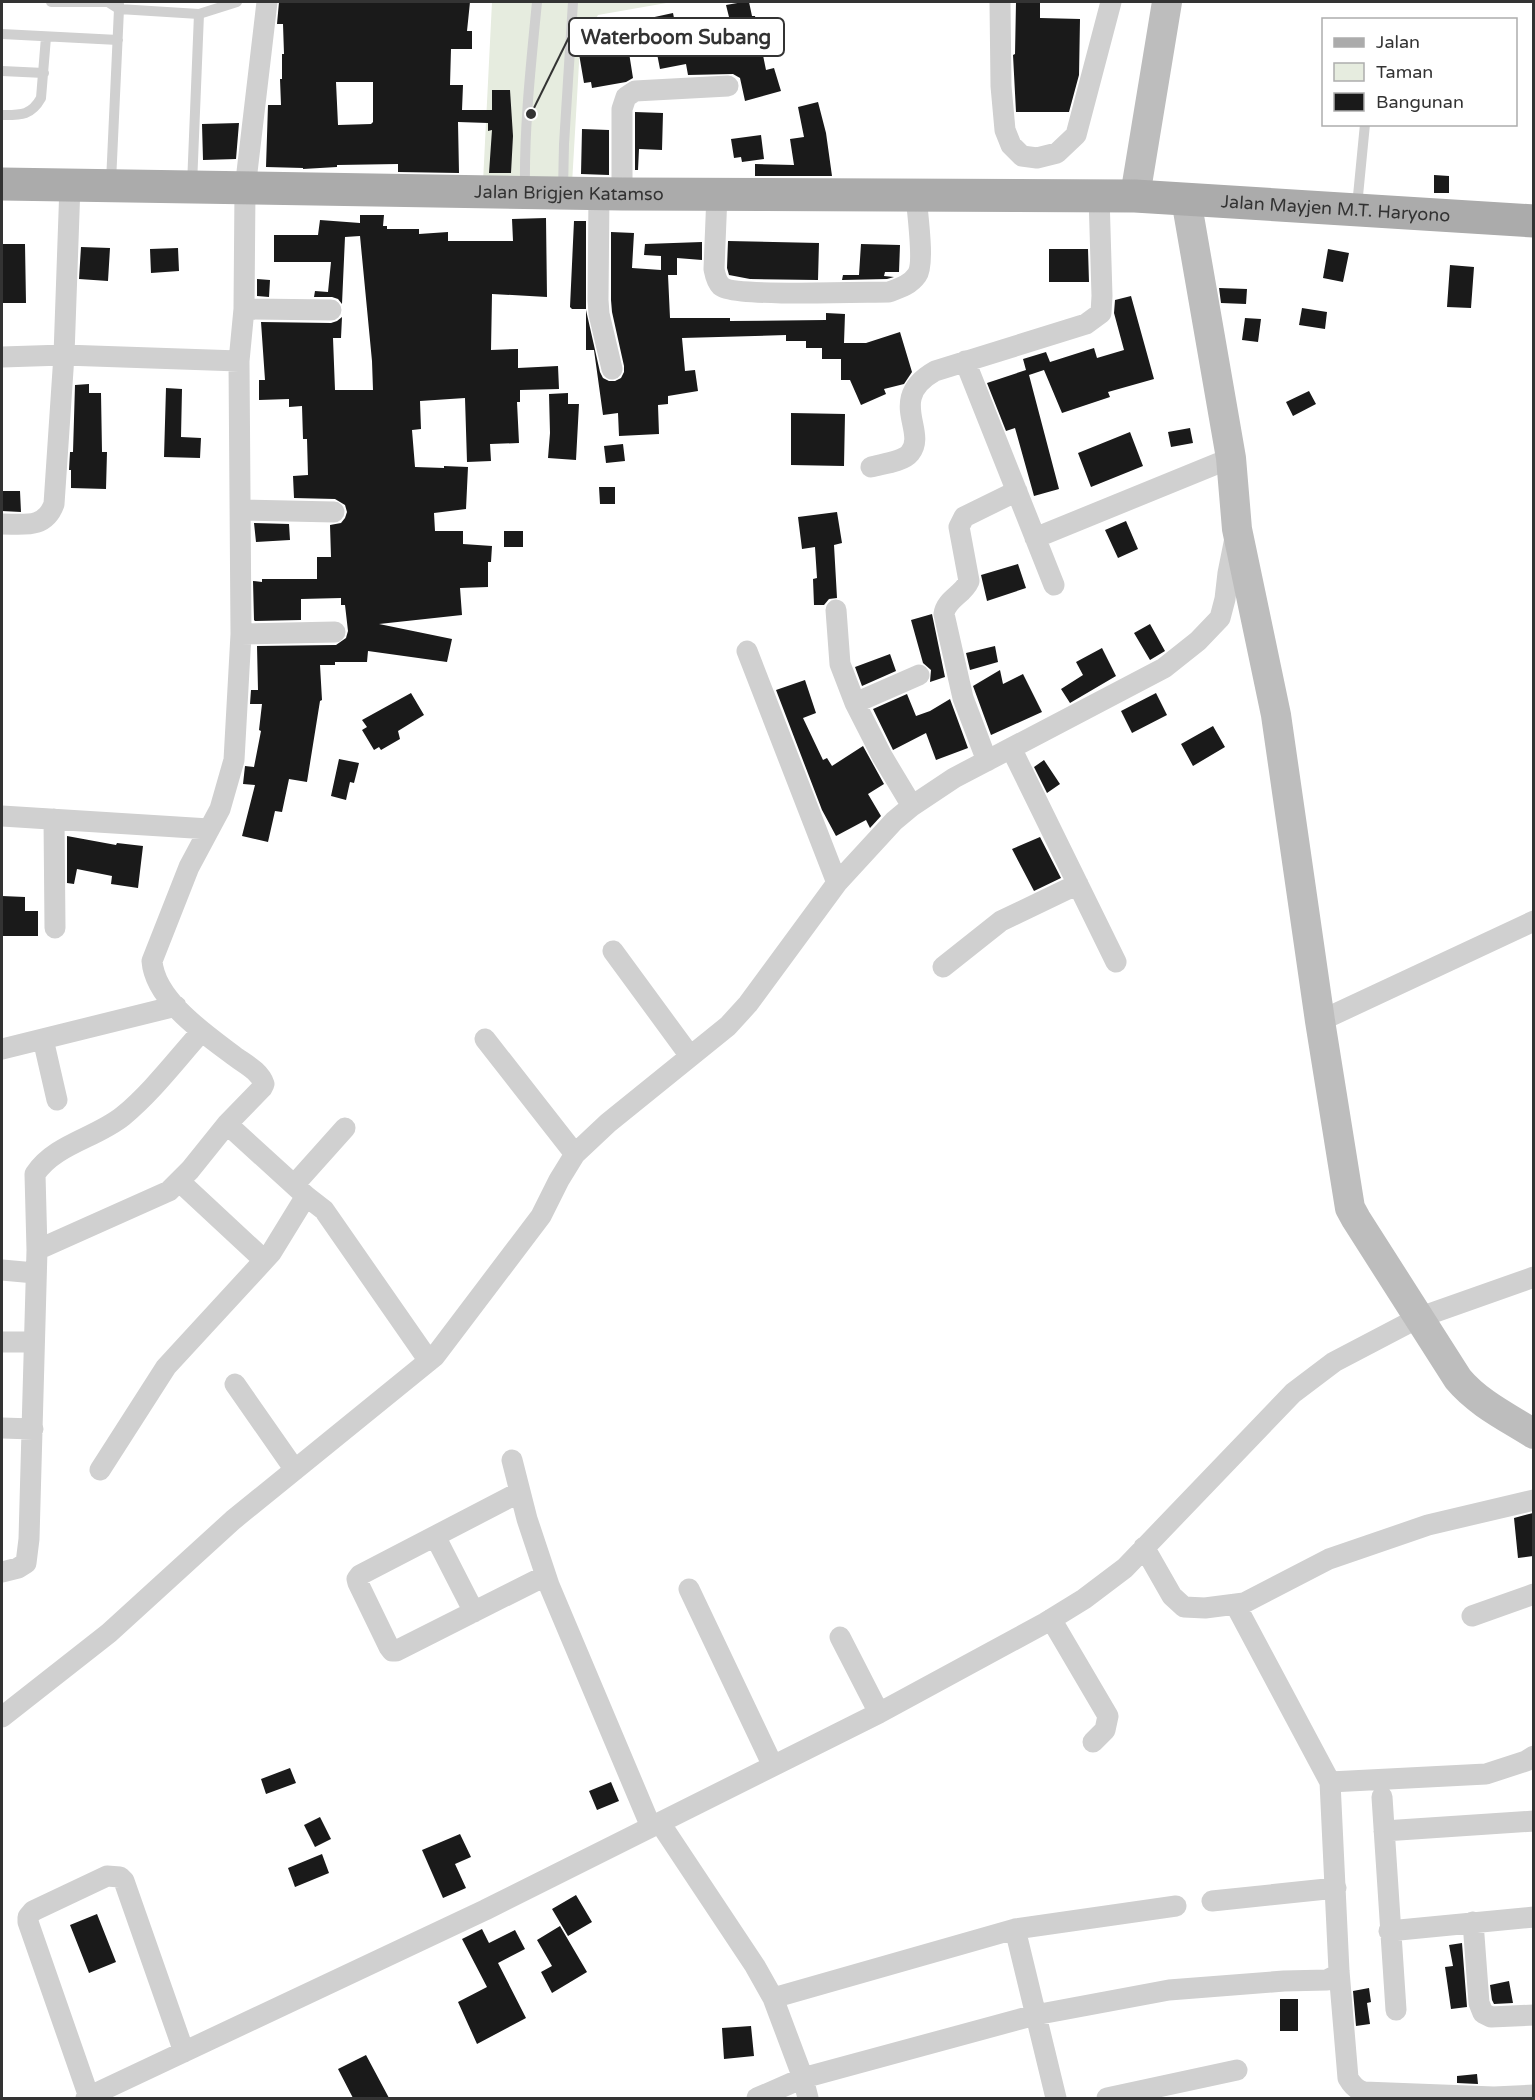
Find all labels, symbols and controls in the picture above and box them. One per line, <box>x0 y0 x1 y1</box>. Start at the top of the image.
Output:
callout: Waterboom Subang <box>569 18 784 56</box>
legend <box>1322 18 1517 126</box>
text: Waterboom Subang <box>581 26 771 50</box>
text: Jalan <box>1376 31 1420 53</box>
text: Taman <box>1376 61 1433 83</box>
text: Bangunan <box>1376 91 1464 113</box>
street label: Jalan Brigjen Katamso <box>474 181 664 205</box>
street label: Jalan Mayjen M.T. Haryono <box>1220 190 1451 227</box>

